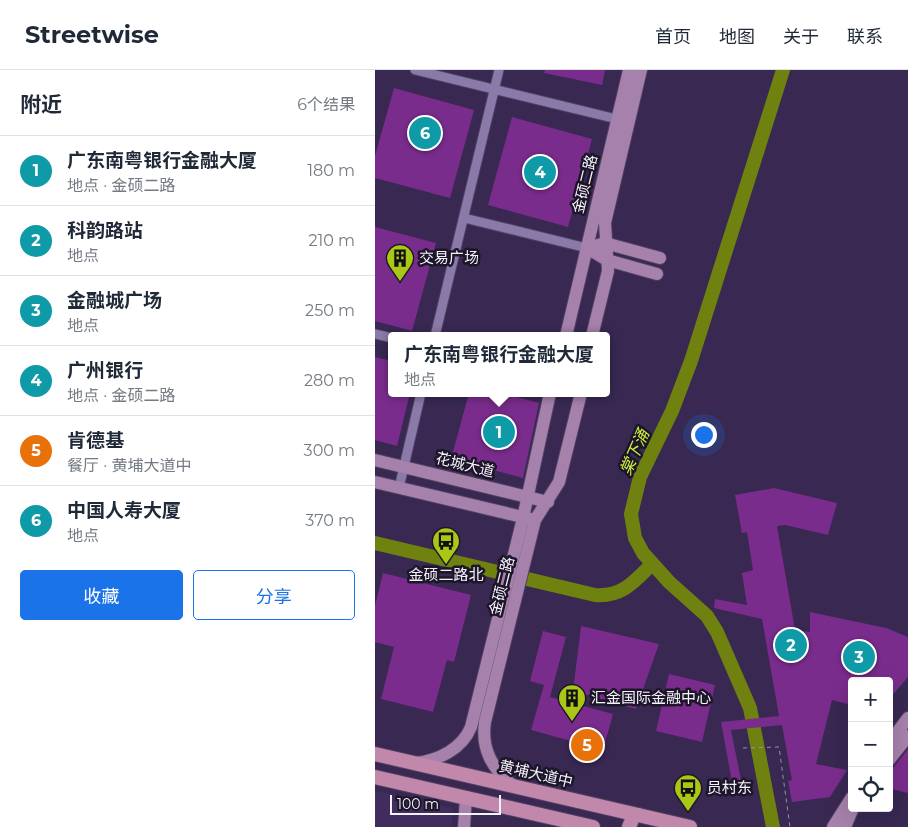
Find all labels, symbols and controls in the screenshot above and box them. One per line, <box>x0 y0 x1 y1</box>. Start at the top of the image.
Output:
text: Streetwise <box>25 20 159 49</box>
text: 首页 <box>655 26 691 48</box>
text: 地图 <box>719 26 755 48</box>
text: 关于 <box>783 26 819 48</box>
text: 联系 <box>847 26 883 48</box>
text: 附近 <box>20 92 62 117</box>
text: 6个结果 <box>297 95 355 114</box>
pin: 6 <box>409 114 441 152</box>
text: 广东南粤银行金融大厦 <box>67 149 257 172</box>
street label: 金硕二路 <box>568 152 601 215</box>
pin: 4 <box>524 153 556 191</box>
text: 1 <box>33 161 39 180</box>
text: 180 m <box>307 161 355 180</box>
text: 地点 · 金硕二路 <box>67 176 175 195</box>
text: 科韵路站 <box>67 219 143 242</box>
text: 2 <box>31 231 41 250</box>
text: 210 m <box>308 231 355 250</box>
building icon: 交易广场 <box>385 243 415 282</box>
text: 地点 <box>67 246 99 265</box>
place label: 交易广场 <box>419 248 479 267</box>
text: 金融城广场 <box>67 289 162 312</box>
text: 3 <box>31 301 41 320</box>
text: 250 m <box>305 301 355 320</box>
text: 地点 <box>67 316 99 335</box>
popup <box>388 332 610 397</box>
text: 广东南粤银行金融大厦 <box>404 343 594 366</box>
text: 广州银行 <box>67 359 143 382</box>
text: 地点 <box>404 370 436 389</box>
text: 4 <box>30 371 42 390</box>
text: 280 m <box>304 371 355 390</box>
text: 地点 · 金硕二路 <box>67 386 175 405</box>
pin: 1 <box>483 413 515 451</box>
your location <box>691 422 717 448</box>
water label: 棠下涌 <box>616 425 654 478</box>
text: 肯德基 <box>67 429 124 452</box>
text: 5 <box>31 441 41 460</box>
text: 300 m <box>304 441 355 460</box>
street label: 花城大道 <box>434 448 497 481</box>
text: 餐厅 · 黄埔大道中 <box>67 456 191 475</box>
text: 中国人寿大厦 <box>67 499 181 522</box>
text: 6 <box>31 511 41 530</box>
text: 370 m <box>305 511 355 530</box>
text: 地点 <box>67 526 99 545</box>
bus stop icon: 金硕二路北 <box>431 526 461 565</box>
street label: 金硕二路 <box>485 554 518 617</box>
place label: 金硕二路北 <box>408 565 484 584</box>
button: 收藏 <box>20 570 183 620</box>
button: 分享 <box>193 570 355 620</box>
pin: 2 <box>775 626 807 664</box>
pin: 3 <box>843 638 875 676</box>
map controls <box>848 677 893 812</box>
button: + <box>848 677 893 722</box>
building icon: 汇金国际金融中心 <box>557 683 587 722</box>
place label: 汇金国际金融中心 <box>591 688 711 707</box>
button: − <box>848 722 893 767</box>
pin: 5 <box>571 726 603 764</box>
street label: 黄埔大道中 <box>497 756 575 791</box>
button: locate <box>848 767 893 812</box>
bus stop icon: 员村东 <box>673 773 703 812</box>
place label: 员村东 <box>707 778 752 797</box>
scale bar <box>390 792 501 815</box>
text: 100 m <box>397 795 439 813</box>

